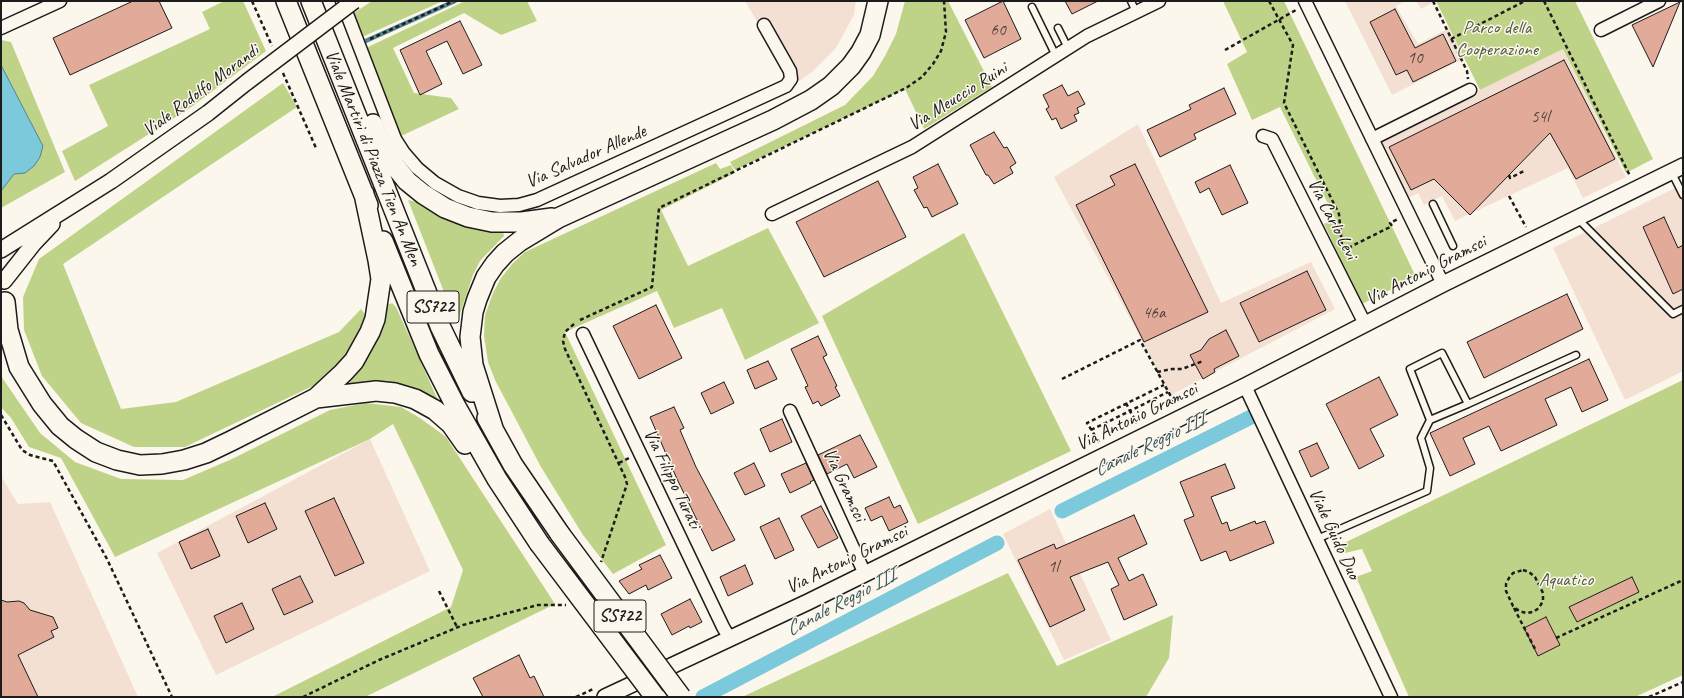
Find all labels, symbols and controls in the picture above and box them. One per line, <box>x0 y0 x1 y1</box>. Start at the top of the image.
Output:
park label: Parco della Cooperazione <box>1456 17 1538 61</box>
house number: 60 <box>990 21 1006 41</box>
street label: Viale Rodolfo Morandi <box>138 40 264 142</box>
street label: Viale Martiri di Piazza Tien An Men <box>319 47 427 269</box>
house number: 10 <box>1407 49 1423 69</box>
street label: Via Meuccio Ruini <box>904 58 1012 136</box>
house number: 54l <box>1531 108 1549 128</box>
street label: Via Salvador Allende <box>522 120 650 194</box>
street label: Via Carlo Levi <box>1302 175 1362 263</box>
street label: Via Antonio Gramsci <box>1362 231 1490 311</box>
road number: SS722 <box>407 291 459 323</box>
house number: 46a <box>1143 304 1165 324</box>
street label: Via Antonio Gramsci <box>1073 378 1201 456</box>
water label: Canale Reggio III <box>1090 408 1210 482</box>
street label: Via Filippo Turati <box>638 425 706 533</box>
street label: Via Gramsci <box>817 445 871 525</box>
street label: Viale Guido Duo <box>1303 485 1365 583</box>
street label: Via Antonio Gramsci <box>783 521 911 599</box>
house number: 1l <box>1048 558 1058 578</box>
water label: Canale Reggio III <box>782 564 900 642</box>
park label: Aquatico <box>1539 569 1593 591</box>
road number: SS722 <box>594 600 646 632</box>

